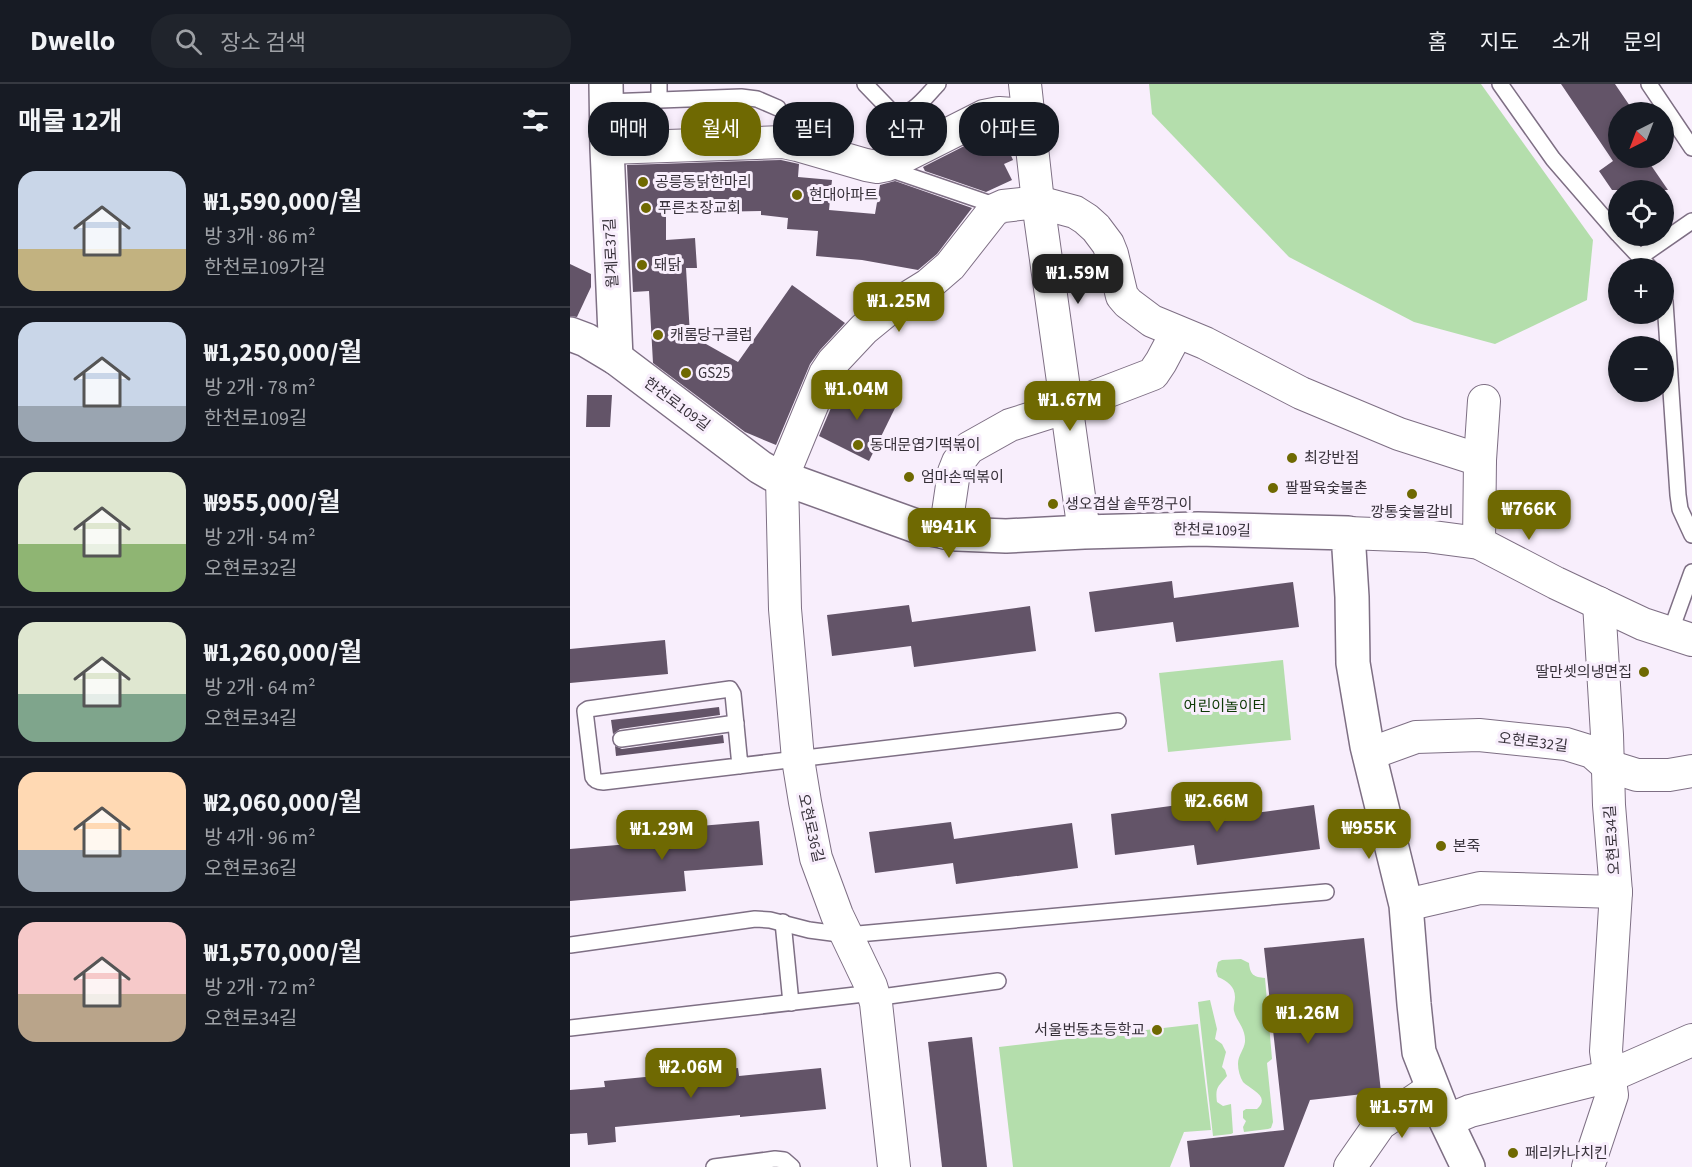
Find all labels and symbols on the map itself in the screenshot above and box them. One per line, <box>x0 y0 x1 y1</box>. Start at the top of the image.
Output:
north arrow <box>1608 102 1674 168</box>
place label: 공릉동닭한마리 <box>655 172 752 193</box>
marker: 공릉동닭한마리 <box>636 175 650 189</box>
place label: 현대아파트 <box>809 185 878 206</box>
marker: 현대아파트 <box>790 188 804 202</box>
place label: 푸른초장교회 <box>658 198 741 219</box>
marker: 푸른초장교회 <box>639 201 653 215</box>
street label: 월계로37길 <box>599 217 624 289</box>
pin: ₩1.59M <box>1029 254 1127 305</box>
place label: 돼닭 <box>654 255 682 276</box>
marker: 돼닭 <box>635 258 649 272</box>
pin: ₩1.25M <box>850 282 948 333</box>
place label: 캐롬당구클럽 <box>670 325 753 346</box>
marker: 캐롬당구클럽 <box>651 328 665 342</box>
place label: GS25 <box>698 363 730 384</box>
marker: GS25 <box>679 366 693 380</box>
pin: ₩1.04M <box>808 370 906 421</box>
street label: 한천로109길 <box>639 373 714 436</box>
pin: ₩1.67M <box>1021 381 1119 432</box>
place label: 동대문엽기떡볶이 <box>870 435 980 456</box>
marker: 동대문엽기떡볶이 <box>851 438 865 452</box>
place label: 최강반점 <box>1304 448 1359 469</box>
marker: 최강반점 <box>1285 451 1299 465</box>
place label: 엄마손떡볶이 <box>921 467 1004 488</box>
marker: 엄마손떡볶이 <box>902 470 916 484</box>
place label: 팔팔육숯불촌 <box>1285 478 1368 499</box>
marker: 팔팔육숯불촌 <box>1266 481 1280 495</box>
marker: 깡통숯불갈비 <box>1405 487 1419 501</box>
pin: ₩766K <box>1487 490 1571 541</box>
place label: 생오겹살 솥뚜껑구이 <box>1065 494 1192 515</box>
marker: 생오겹살 솥뚜껑구이 <box>1046 497 1060 511</box>
place label: 깡통숯불갈비 <box>1371 502 1453 523</box>
pin: ₩941K <box>907 508 991 559</box>
street label: 한천로109길 <box>1173 519 1251 542</box>
place label: 딸만셋의냉면집 <box>1535 662 1632 683</box>
marker: 딸만셋의냉면집 <box>1637 665 1651 679</box>
park label: 어린이놀이터 <box>1184 696 1266 717</box>
street label: 오현로32길 <box>1497 728 1569 757</box>
pin: ₩2.66M <box>1168 782 1266 833</box>
street label: 오현로36길 <box>792 792 829 865</box>
street label: 오현로34길 <box>1600 804 1625 876</box>
pin: ₩955K <box>1327 809 1411 860</box>
pin: ₩1.29M <box>613 810 711 861</box>
place label: 본죽 <box>1453 836 1481 857</box>
marker: 본죽 <box>1434 839 1448 853</box>
pin: ₩1.26M <box>1259 994 1357 1045</box>
place label: 서울번동초등학교 <box>1035 1020 1145 1041</box>
marker: 서울번동초등학교 <box>1150 1023 1164 1037</box>
pin: ₩2.06M <box>642 1048 740 1099</box>
pin: ₩1.57M <box>1353 1088 1451 1139</box>
place label: 페리카나치킨 <box>1525 1143 1608 1164</box>
marker: 페리카나치킨 <box>1506 1146 1520 1160</box>

